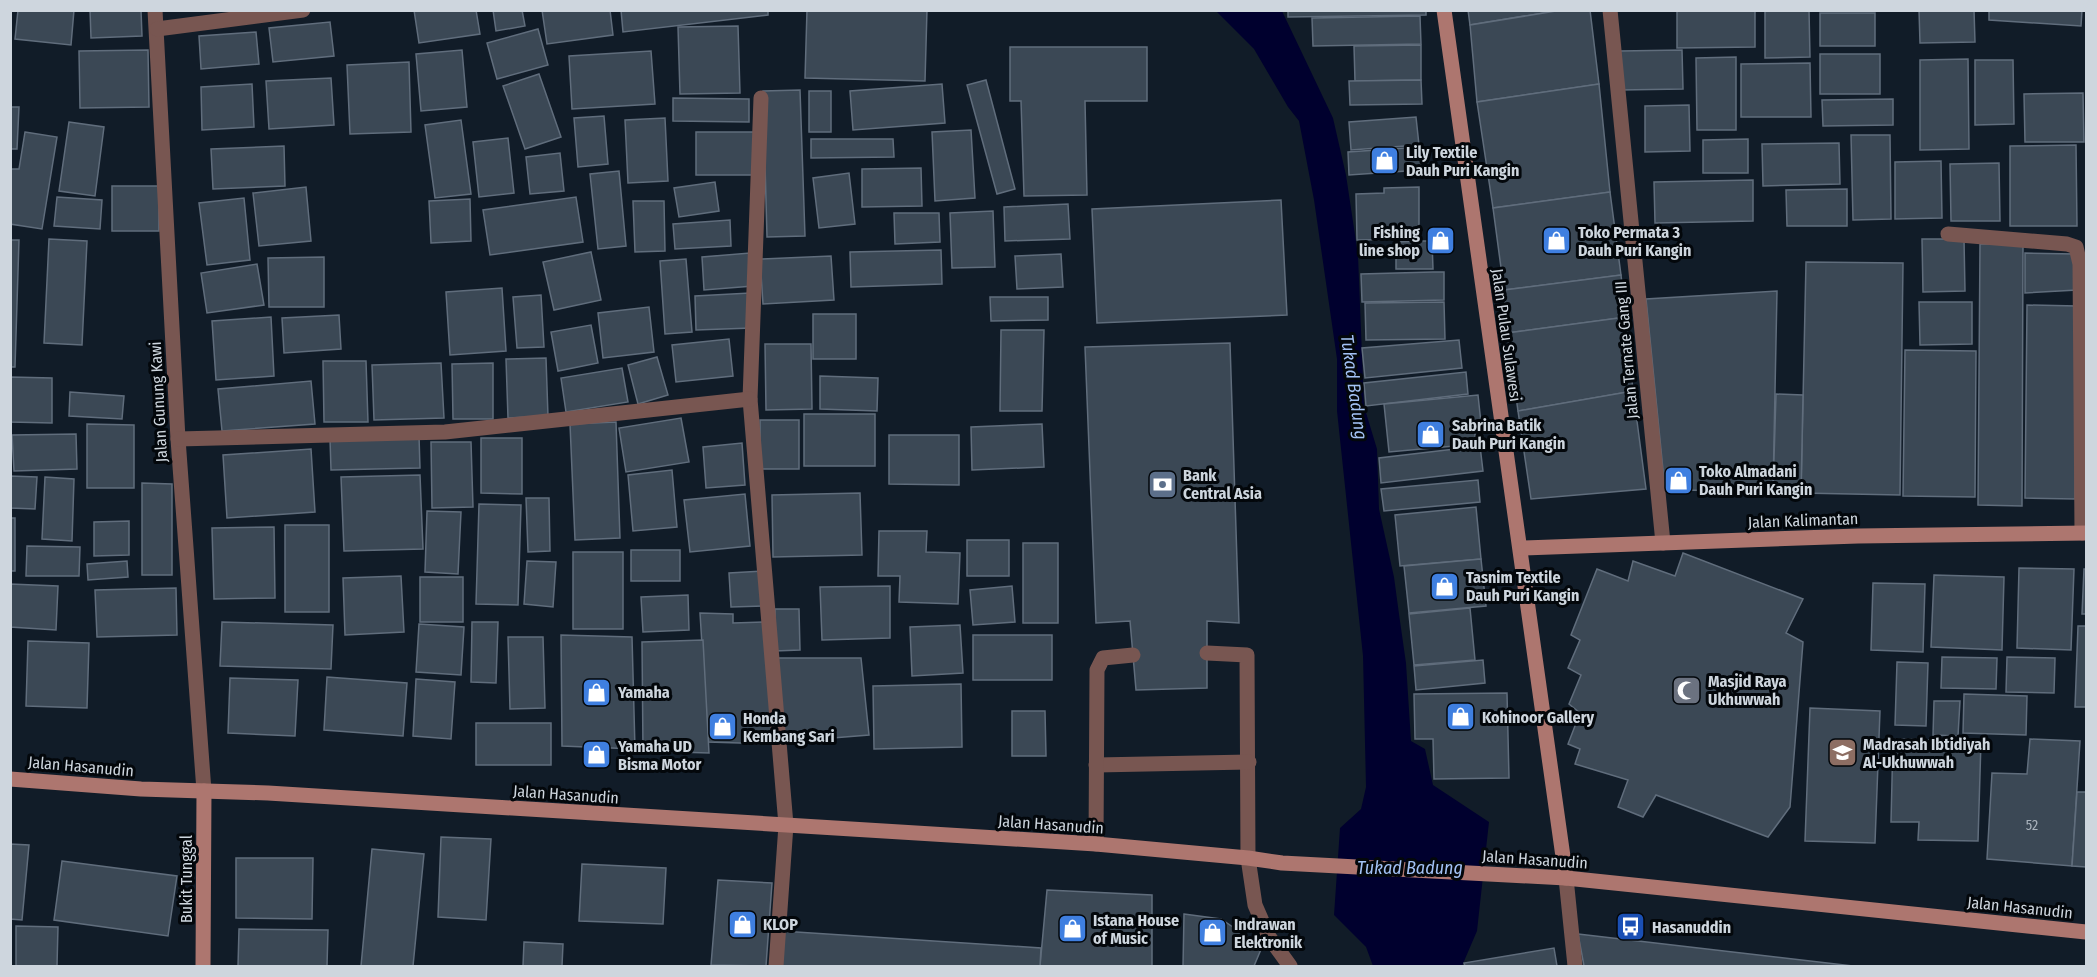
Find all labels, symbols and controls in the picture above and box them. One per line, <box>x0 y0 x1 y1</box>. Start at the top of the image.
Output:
place label: Lily Textile Dauh Puri Kangin <box>1406 143 1519 180</box>
shop icon: Lily Textile Dauh Puri Kangin <box>1369 145 1401 177</box>
place label: Fishing line shop <box>1359 223 1420 260</box>
place label: Toko Permata 3 Dauh Puri Kangin <box>1578 223 1691 260</box>
shop icon: Fishing line shop <box>1425 225 1457 257</box>
shop icon: Toko Permata 3 Dauh Puri Kangin <box>1541 225 1573 257</box>
street label: Jalan Pulau Sulawesi <box>1488 267 1525 403</box>
street label: Jalan Ternate Gang III <box>1611 280 1642 420</box>
water label: Tukad Badung <box>1336 333 1372 441</box>
street label: Jalan Gunung Kawi <box>146 341 171 463</box>
place label: Sabrina Batik Dauh Puri Kangin <box>1452 416 1565 453</box>
shop icon: Sabrina Batik Dauh Puri Kangin <box>1415 418 1447 450</box>
place label: Toko Almadani Dauh Puri Kangin <box>1699 462 1812 499</box>
shop icon: Toko Almadani Dauh Puri Kangin <box>1662 464 1694 496</box>
place label: Bank Central Asia <box>1183 466 1262 503</box>
bank icon: Bank Central Asia <box>1146 468 1178 500</box>
street label: Jalan Kalimantan <box>1747 509 1859 532</box>
place label: Tasnim Textile Dauh Puri Kangin <box>1466 568 1579 605</box>
shop icon: Tasnim Textile Dauh Puri Kangin <box>1429 570 1461 602</box>
place label: Masjid Raya Ukhuwwah <box>1708 672 1787 709</box>
mosque icon: Masjid Raya Ukhuwwah <box>1671 674 1703 706</box>
shop icon: Yamaha <box>581 676 613 708</box>
place label: Yamaha <box>617 683 670 702</box>
shop icon: Kohinoor Gallery <box>1445 701 1477 733</box>
place label: Kohinoor Gallery <box>1482 708 1595 727</box>
place label: Honda Kembang Sari <box>743 709 835 746</box>
shop icon: Honda Kembang Sari <box>706 711 738 743</box>
place label: Madrasah Ibtidiyah Al-Ukhuwwah <box>1862 735 1990 772</box>
place label: Yamaha UD Bisma Motor <box>617 737 702 774</box>
school or university icon: Madrasah Ibtidiyah Al-Ukhuwwah <box>1826 737 1858 769</box>
shop icon: Yamaha UD Bisma Motor <box>581 739 613 771</box>
street label: Jalan Hasanudin <box>27 752 135 781</box>
street label: Jalan Hasanudin <box>512 781 620 808</box>
street label: Jalan Hasanudin <box>997 811 1105 838</box>
house number: 52 <box>2026 817 2038 834</box>
street label: Bukit Tunggal <box>177 835 196 923</box>
street label: Jalan Hasanudin <box>1481 846 1589 873</box>
water label: Tukad Badung <box>1357 857 1463 879</box>
street label: Jalan Hasanudin <box>1966 893 2074 922</box>
shop icon: KLOP <box>726 908 758 940</box>
place label: Istana House of Music <box>1093 911 1179 948</box>
bus stop icon: Hasanuddin <box>1615 911 1647 943</box>
shop icon: Istana House of Music <box>1056 913 1088 945</box>
place label: KLOP <box>763 915 798 934</box>
place label: Indrawan Elektronik <box>1234 915 1303 952</box>
shop icon: Indrawan Elektronik <box>1197 917 1229 949</box>
place label: Hasanuddin <box>1652 918 1731 937</box>

